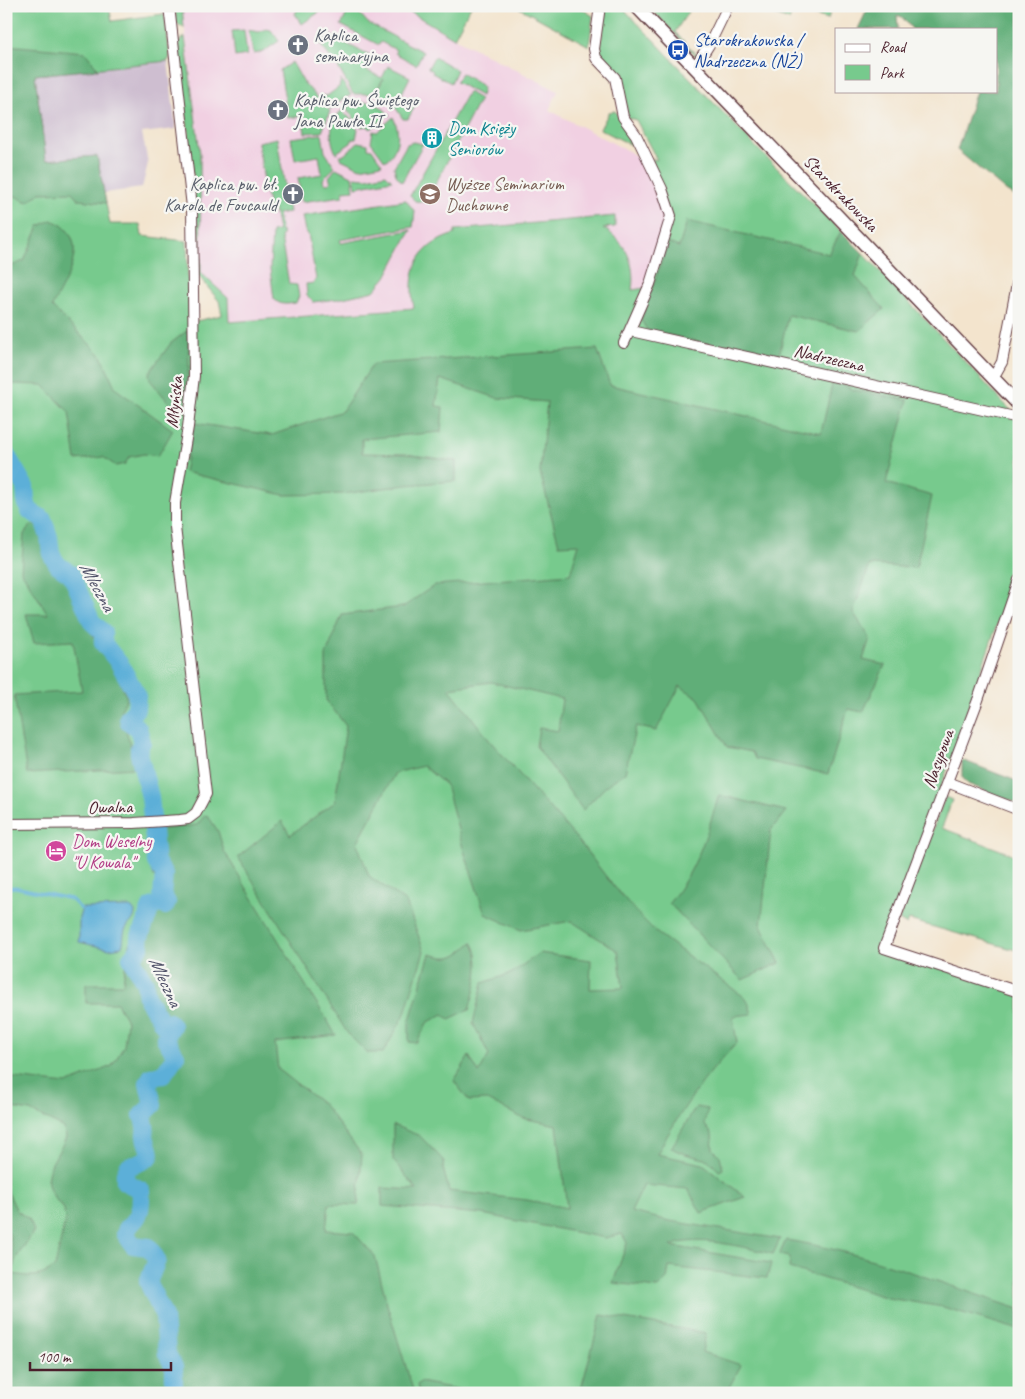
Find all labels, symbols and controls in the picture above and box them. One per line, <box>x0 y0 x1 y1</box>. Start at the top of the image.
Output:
place label: Kaplica seminaryjna <box>314 24 389 67</box>
legend <box>835 28 998 92</box>
place label: Starokrakowska / Nadrzeczna (NŻ) <box>694 29 807 72</box>
church icon: Kaplica seminaryjna <box>286 33 310 57</box>
bus stop icon: Starokrakowska / Nadrzeczna (NŻ) <box>666 38 690 62</box>
text: Road <box>880 38 907 57</box>
text: Park <box>880 64 905 83</box>
place label: Kaplica pw. Świętego Jana Pawła II <box>293 89 419 132</box>
church icon: Kaplica pw. Świętego Jana Pawła II <box>266 98 290 122</box>
place label: Dom Księży Seniorów <box>448 117 517 160</box>
building icon: Dom Księży Seniorów <box>420 126 444 150</box>
street label: Starokrakowska <box>799 150 884 237</box>
place label: Kaplica pw. bł. Karola de Foucauld <box>164 173 280 216</box>
place label: Wyższe Seminarium Duchowne <box>446 173 565 216</box>
church icon: Kaplica pw. bł. Karola de Foucauld <box>281 182 305 206</box>
school or university icon: Wyższe Seminarium Duchowne <box>418 182 442 206</box>
street label: Nadrzeczna <box>792 339 868 377</box>
street label: Młyńska <box>160 374 188 429</box>
water label: Mleczna <box>74 558 121 617</box>
street label: Nasypowa <box>917 725 959 791</box>
street label: Owalna <box>87 796 134 818</box>
place label: Dom Weselny "U Kowala" <box>72 830 153 873</box>
hotel icon: Dom Weselny "U Kowala" <box>44 839 68 863</box>
water label: Mleczna <box>143 953 188 1012</box>
scale bar <box>30 1339 171 1371</box>
text: 100 m <box>38 1348 72 1367</box>

